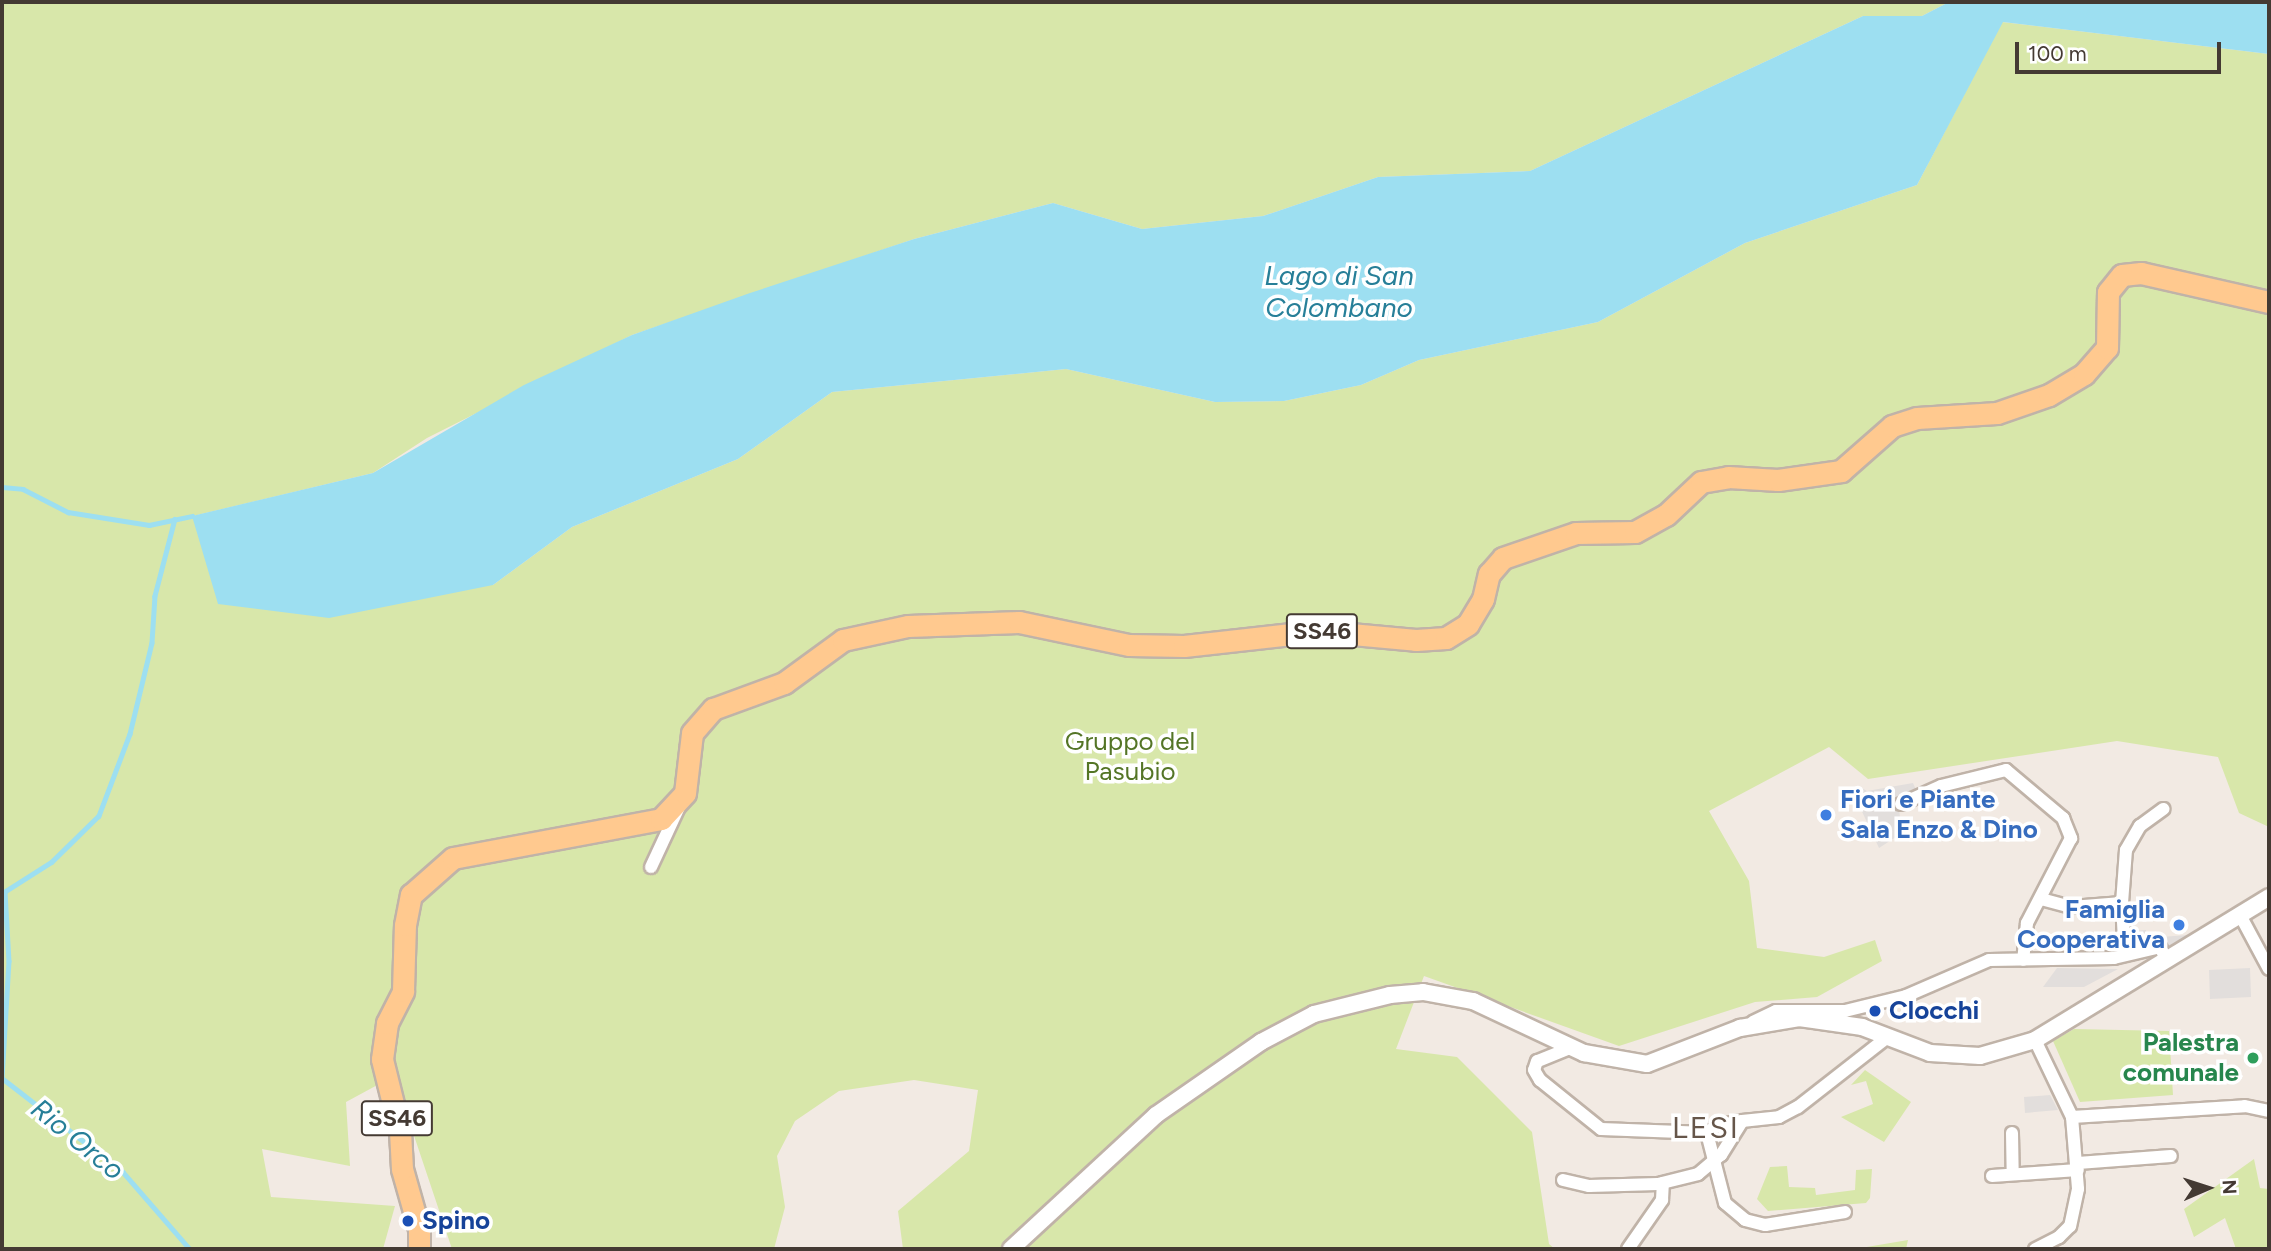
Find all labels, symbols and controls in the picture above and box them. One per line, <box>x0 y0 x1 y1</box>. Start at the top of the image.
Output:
scale bar <box>2019 28 2226 72</box>
text: 100 m <box>2028 41 2087 66</box>
water label: Lago di San Colombano <box>1264 258 1414 324</box>
road number: SS46 <box>1285 610 1359 652</box>
park label: Gruppo del Pasubio <box>1065 726 1195 788</box>
place label: Fiori e Piante Sala Enzo & Dino <box>1840 784 2038 846</box>
marker: Fiori e Piante Sala Enzo & Dino <box>1818 807 1834 823</box>
place label: Famiglia Cooperativa <box>2017 894 2165 956</box>
marker: Famiglia Cooperativa <box>2171 917 2187 933</box>
place label: Clocchi <box>1889 995 1979 1027</box>
marker: Clocchi <box>1867 1003 1883 1019</box>
place label: Palestra comunale <box>2123 1027 2239 1088</box>
marker: Palestra comunale <box>2245 1050 2261 1066</box>
water label: Rio Orco <box>25 1091 131 1187</box>
road number: SS46 <box>360 1098 434 1138</box>
district label: LESI <box>1673 1110 1739 1146</box>
north arrow <box>2173 1153 2243 1223</box>
text: N <box>2218 1179 2241 1195</box>
place label: Spino <box>422 1205 490 1237</box>
marker: Spino <box>400 1213 416 1229</box>

